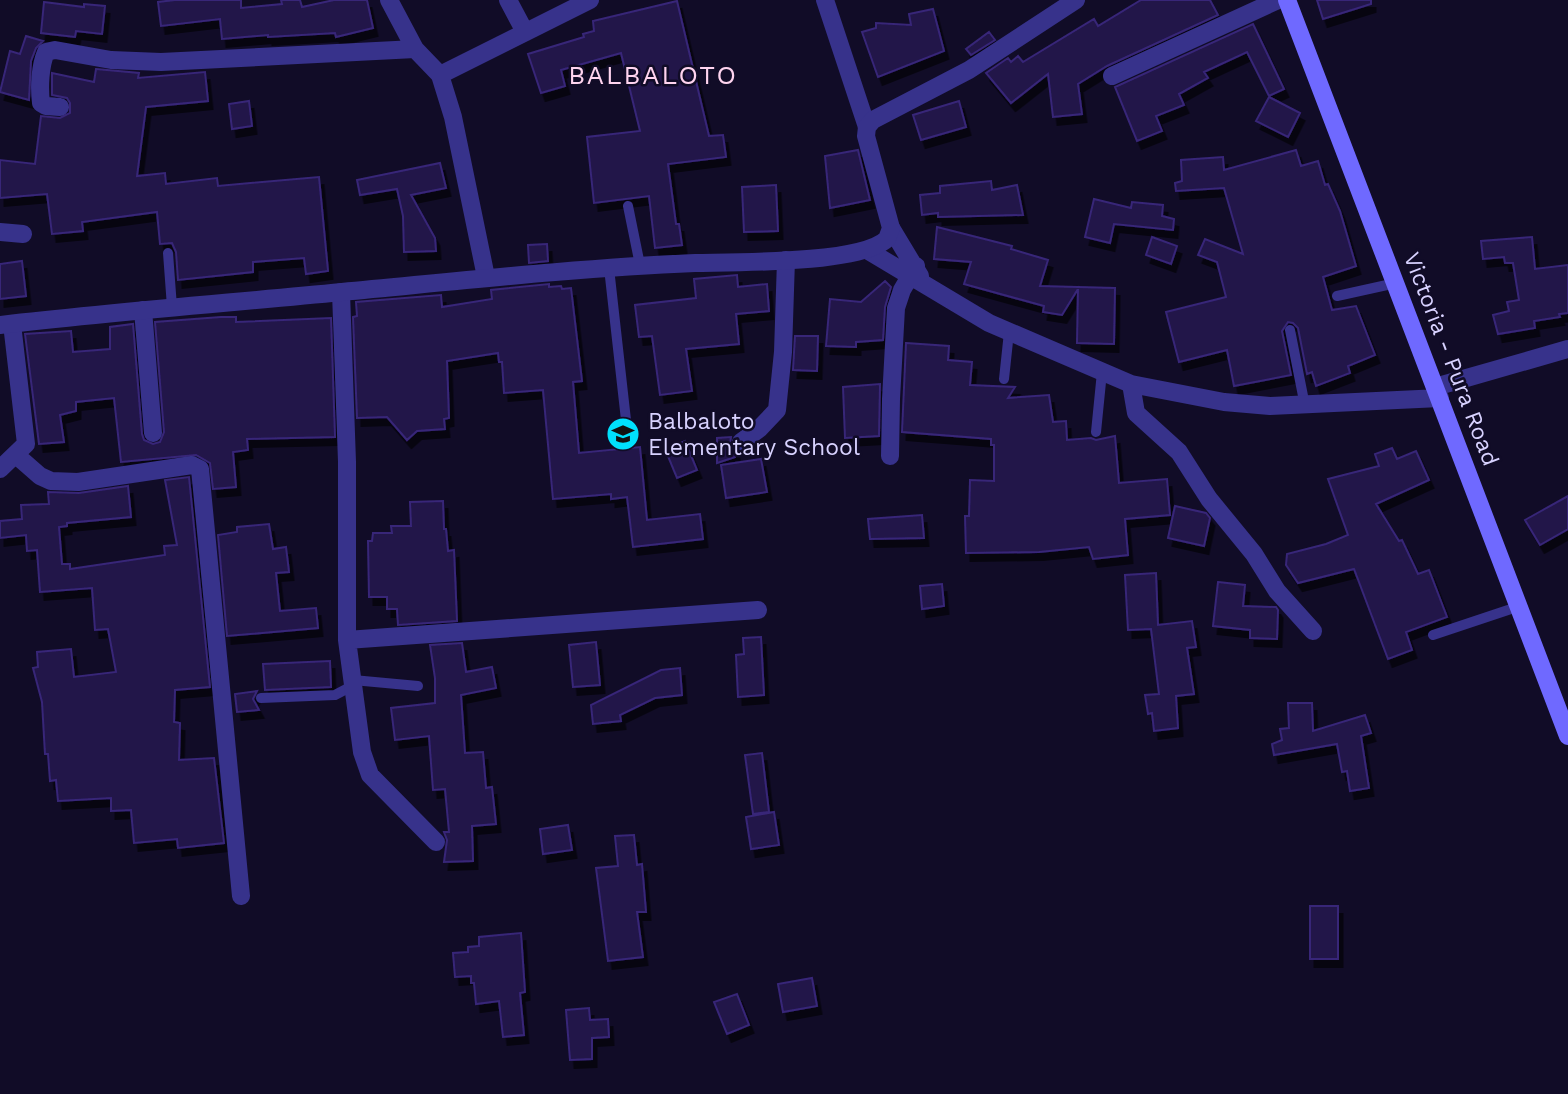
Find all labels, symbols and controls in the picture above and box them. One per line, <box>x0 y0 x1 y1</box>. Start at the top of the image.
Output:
district label: BALBALOTO <box>568 60 738 90</box>
street label: Victoria - Pura Road <box>1398 248 1504 470</box>
place label: Balbaloto Elementary School <box>648 408 860 461</box>
school or university icon: Balbaloto Elementary School <box>604 415 642 453</box>

